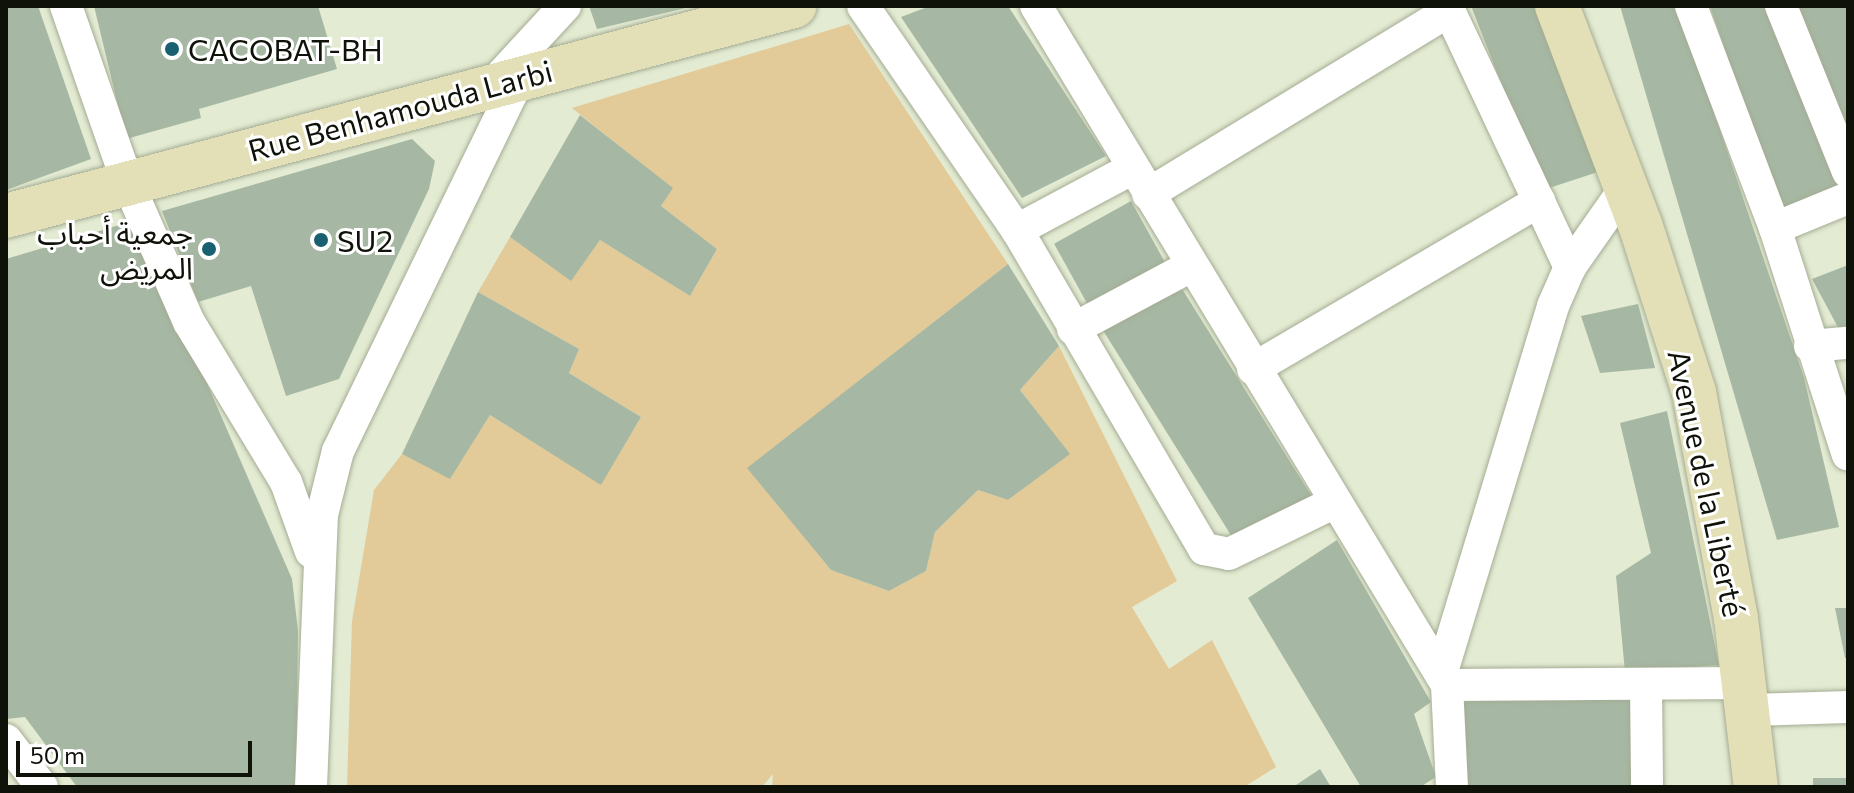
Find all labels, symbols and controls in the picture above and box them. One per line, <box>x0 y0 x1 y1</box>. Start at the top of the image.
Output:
place label: CACOBAT-BH <box>188 31 383 67</box>
marker: CACOBAT-BH <box>163 40 181 58</box>
street label: Rue Benhamouda Larbi <box>244 52 556 168</box>
place label: جمعية أحباب المريض <box>37 214 193 284</box>
place label: SU2 <box>337 222 393 258</box>
marker: SU2 <box>312 231 330 249</box>
marker: جمعية أحباب المريض <box>200 240 218 258</box>
street label: Avenue de la Liberté <box>1661 346 1753 620</box>
scale bar <box>20 725 256 775</box>
text: 50 m <box>30 740 85 769</box>

